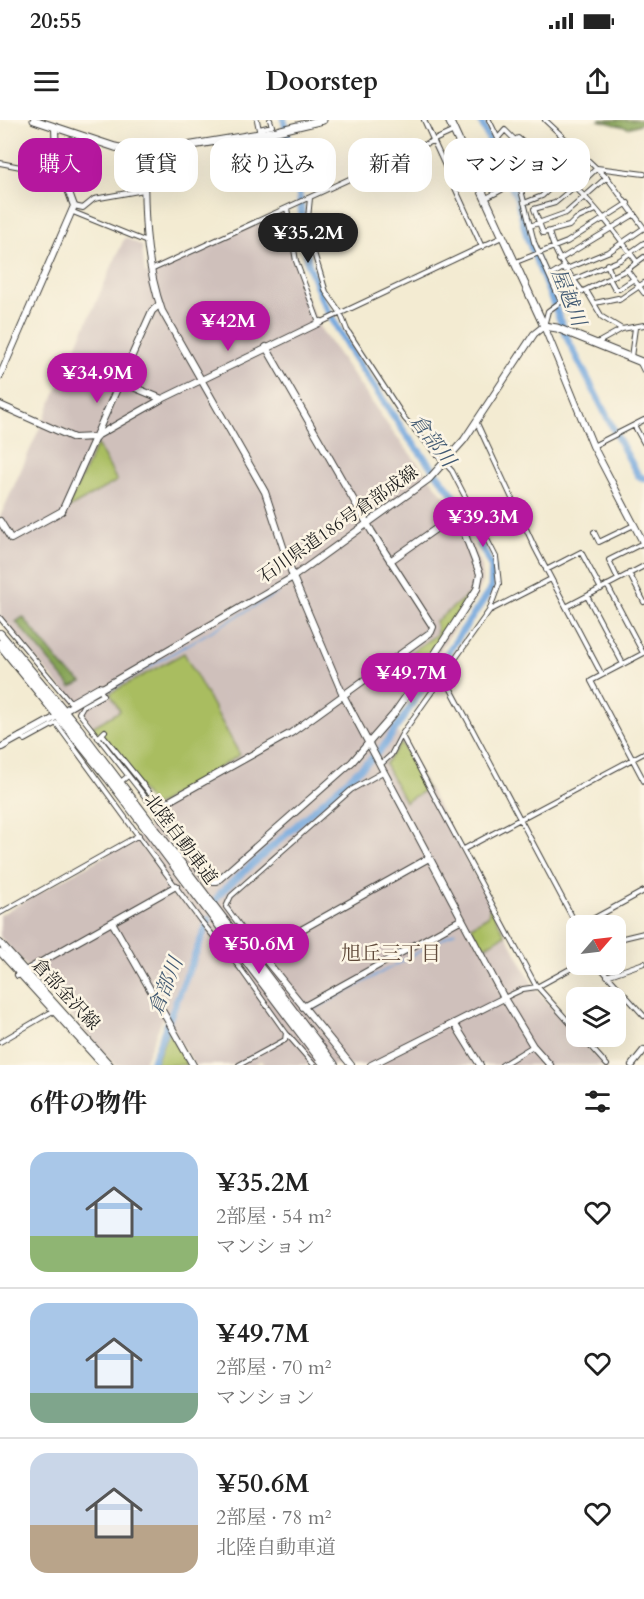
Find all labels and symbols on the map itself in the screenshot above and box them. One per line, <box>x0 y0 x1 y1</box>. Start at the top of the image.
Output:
pin: ¥35.2M <box>259 213 357 264</box>
water label: 屋越川 <box>545 264 593 332</box>
pin: ¥42M <box>192 301 264 352</box>
pin: ¥34.9M <box>48 353 146 404</box>
water label: 倉部川 <box>404 408 463 474</box>
street label: 石川県道186号倉部成線 <box>253 460 423 589</box>
pin: ¥39.3M <box>434 497 532 548</box>
pin: ¥49.7M <box>362 653 460 704</box>
street label: 北陸自動車道 <box>138 789 223 890</box>
north arrow <box>566 915 626 975</box>
pin: ¥50.6M <box>210 924 308 975</box>
district label: 旭丘三丁目 <box>341 940 441 967</box>
water label: 倉部川 <box>142 951 190 1019</box>
street label: 倉部金沢線 <box>26 953 105 1036</box>

